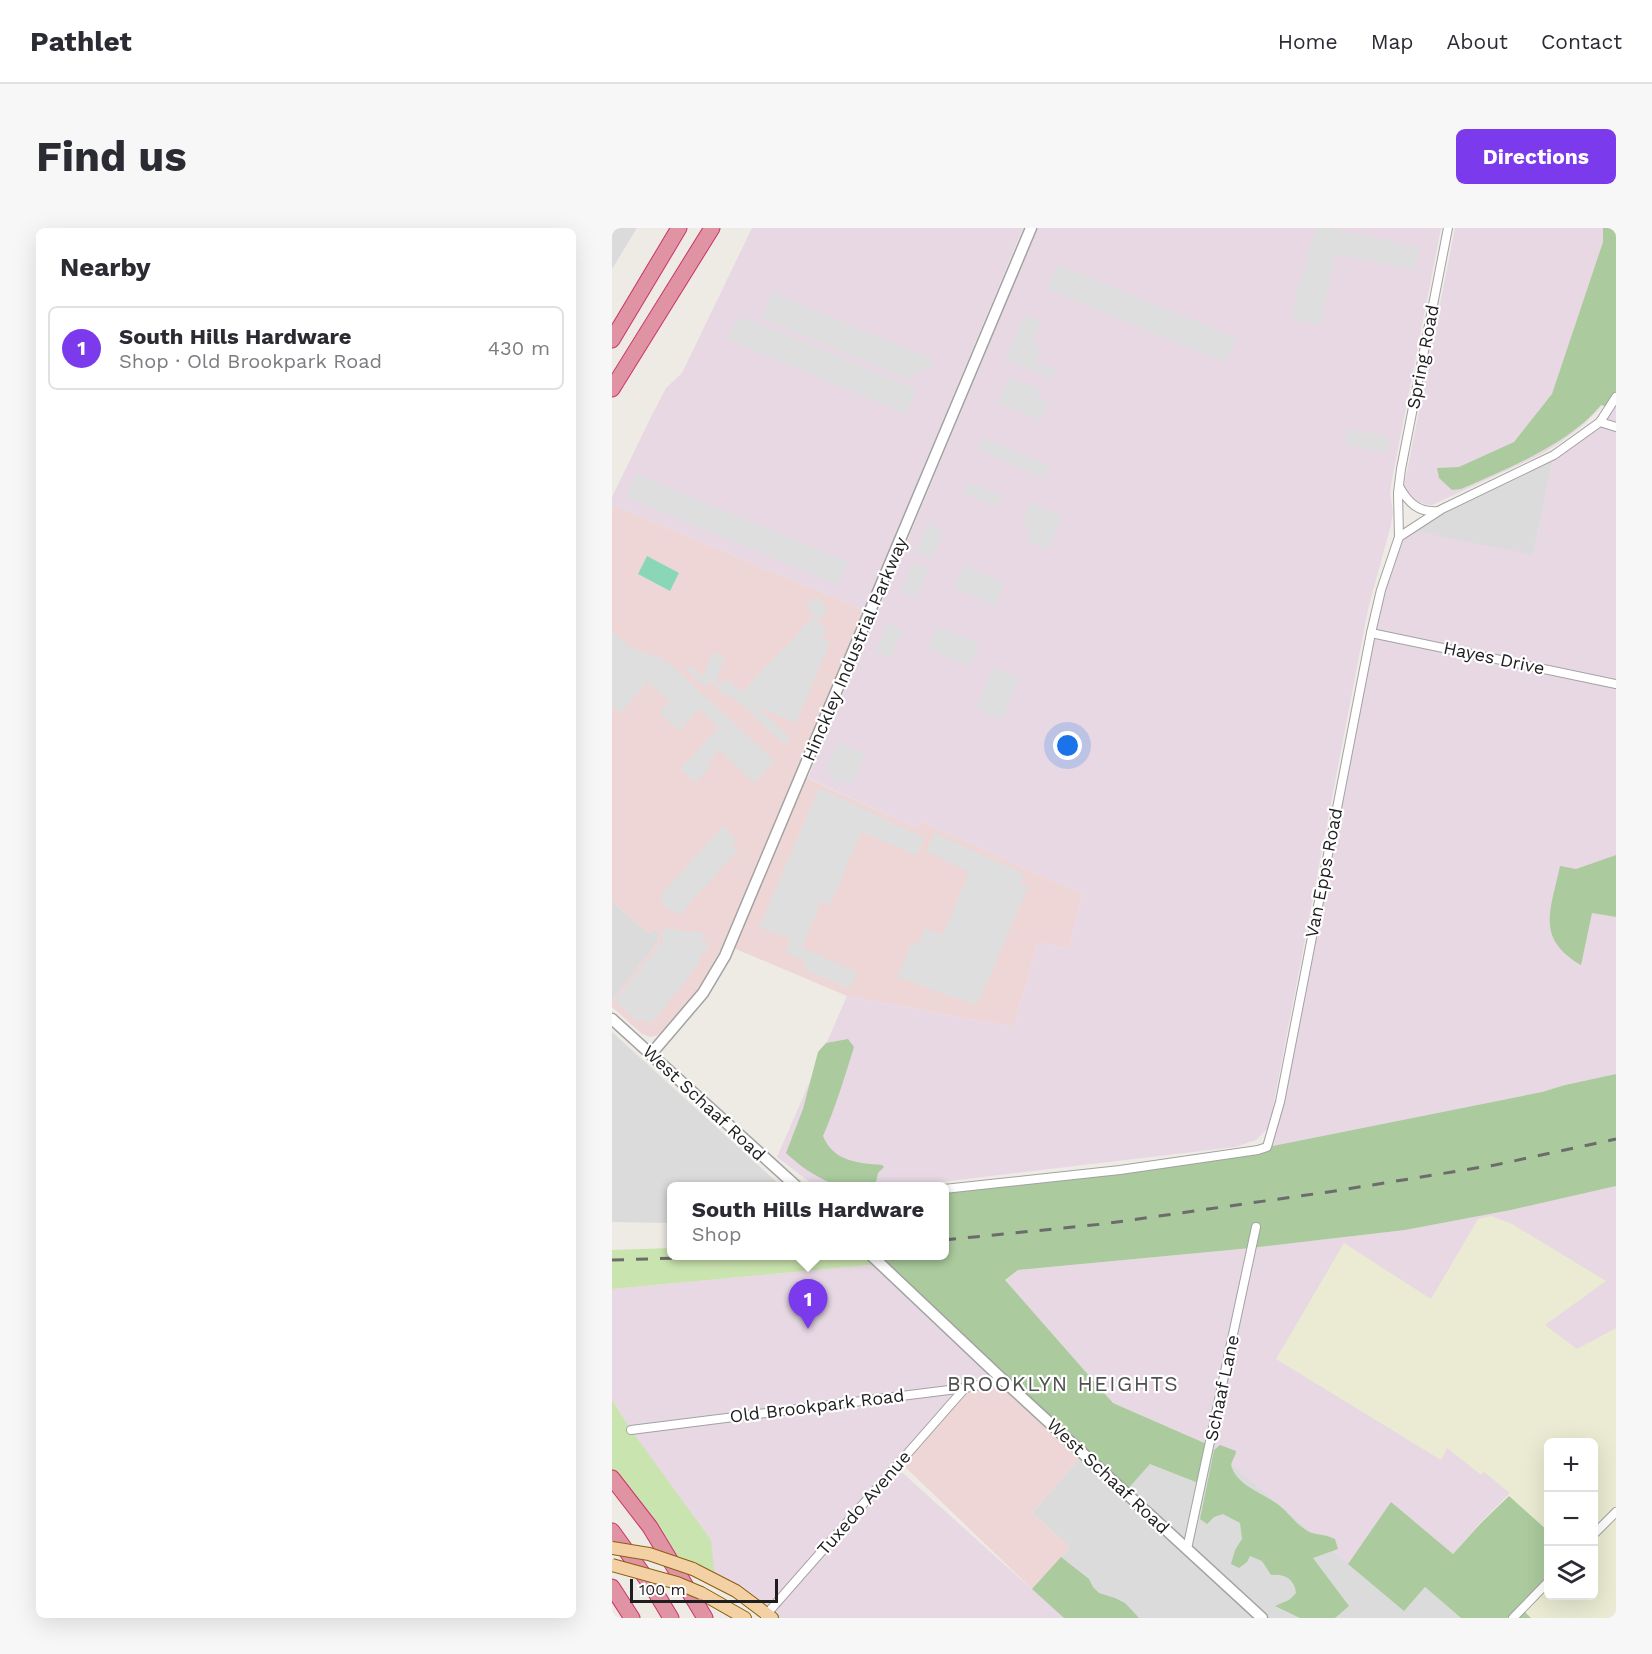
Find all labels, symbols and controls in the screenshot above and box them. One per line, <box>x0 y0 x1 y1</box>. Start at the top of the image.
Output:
text: Pathlet <box>30 25 132 58</box>
text: Home <box>1278 29 1338 54</box>
text: Map <box>1371 29 1414 54</box>
text: About <box>1447 29 1508 54</box>
text: Contact <box>1541 29 1622 54</box>
button: Directions <box>1456 129 1616 184</box>
text: Find us <box>36 132 187 181</box>
text: Nearby <box>60 252 151 282</box>
street label: Spring Road <box>1402 303 1443 411</box>
text: South Hills Hardware <box>119 324 352 349</box>
text: 1 <box>77 336 86 360</box>
text: 430 m <box>488 336 550 360</box>
text: Shop · Old Brookpark Road <box>119 349 382 373</box>
street label: Hinckley Industrial Parkway <box>798 533 912 764</box>
street label: Hayes Drive <box>1442 637 1547 678</box>
your location <box>1053 731 1082 760</box>
street label: Van Epps Road <box>1301 806 1346 940</box>
street label: West Schaaf Road <box>639 1040 770 1165</box>
popup <box>667 1182 949 1260</box>
text: South Hills Hardware <box>692 1197 924 1222</box>
text: Shop <box>692 1222 741 1246</box>
pin: 1 <box>788 1280 828 1329</box>
street label: Schaaf Lane <box>1200 1333 1243 1443</box>
district label: BROOKLYN HEIGHTS <box>947 1371 1179 1396</box>
street label: Old Brookpark Road <box>728 1384 905 1427</box>
street label: West Schaaf Road <box>1043 1413 1174 1538</box>
map controls <box>1544 1438 1598 1600</box>
button: + <box>1544 1438 1598 1492</box>
street label: Tuxedo Avenue <box>813 1446 915 1559</box>
button: − <box>1544 1492 1598 1546</box>
button: layers <box>1544 1546 1598 1600</box>
scale bar <box>630 1576 778 1604</box>
text: 100 m <box>639 1580 686 1599</box>

